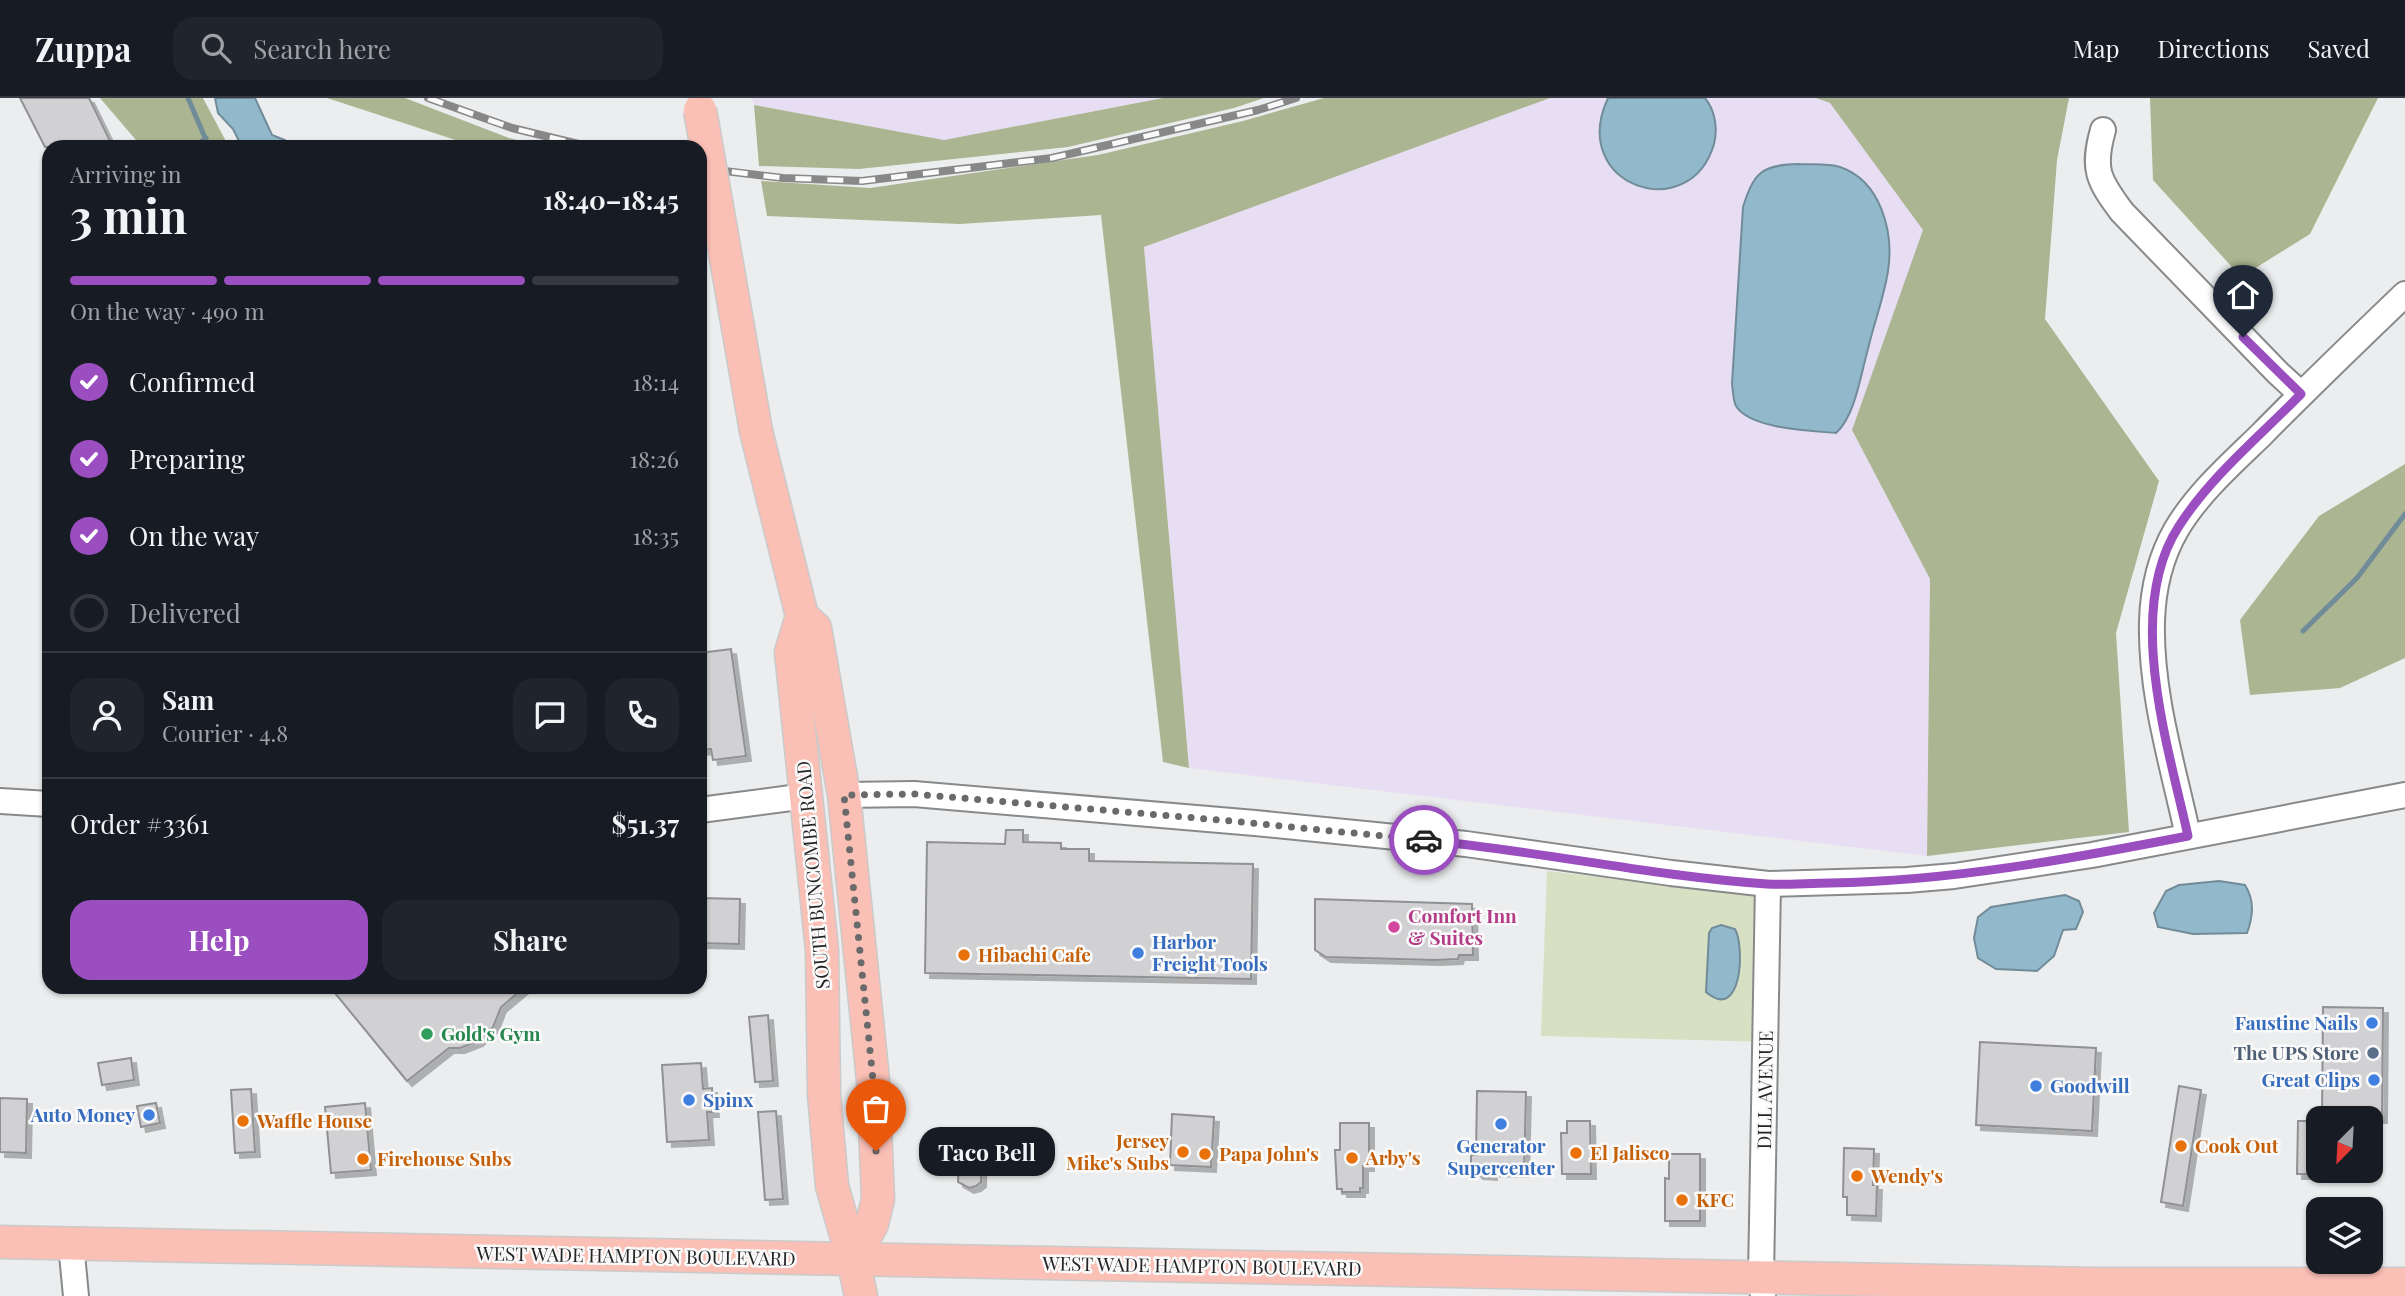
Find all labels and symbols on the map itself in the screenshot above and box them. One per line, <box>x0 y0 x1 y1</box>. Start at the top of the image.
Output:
pin <box>2213 265 2273 337</box>
street label: SOUTH BUNCOMBE ROAD <box>789 760 835 990</box>
courier <box>1389 805 1459 875</box>
place label: Comfort Inn & Suites <box>1408 902 1517 950</box>
marker: Comfort Inn & Suites <box>1386 919 1402 935</box>
place label: Harbor Freight Tools <box>1152 928 1268 976</box>
place label: Hibachi Cafe <box>978 941 1091 967</box>
marker: Harbor Freight Tools <box>1130 945 1146 961</box>
marker: Hibachi Cafe <box>956 947 972 963</box>
place label: Faustine Nails <box>2235 1009 2358 1035</box>
marker: Faustine Nails <box>2364 1015 2380 1031</box>
place label: Gold's Gym <box>441 1020 540 1046</box>
marker: Gold's Gym <box>419 1026 435 1042</box>
street label: DILL AVENUE <box>1750 1030 1778 1150</box>
place label: The UPS Store <box>2233 1039 2359 1065</box>
marker: The UPS Store <box>2365 1045 2381 1061</box>
place label: Great Clips <box>2262 1066 2360 1092</box>
place label: Goodwill <box>2050 1072 2130 1098</box>
marker: Great Clips <box>2366 1072 2382 1088</box>
marker: Goodwill <box>2028 1078 2044 1094</box>
pin <box>846 1079 906 1151</box>
place label: Spinx <box>703 1086 754 1112</box>
marker: Spinx <box>681 1092 697 1108</box>
place label: Auto Money <box>30 1101 135 1127</box>
north arrow <box>2306 1106 2384 1183</box>
marker: Auto Money <box>141 1107 157 1123</box>
place label: Waffle House <box>256 1107 372 1133</box>
marker: Waffle House <box>235 1113 251 1129</box>
marker: Generator Supercenter <box>1493 1116 1509 1132</box>
callout: Taco Bell <box>918 1126 1054 1176</box>
place label: Jersey Mike's Subs <box>1066 1127 1169 1175</box>
place label: Generator Supercenter <box>1447 1132 1555 1180</box>
place label: Cook Out <box>2195 1132 2279 1158</box>
marker: Cook Out <box>2173 1138 2189 1154</box>
place label: El Jalisco <box>1590 1139 1670 1165</box>
place label: Papa John's <box>1219 1140 1319 1166</box>
marker: Jersey Mike's Subs <box>1175 1144 1191 1160</box>
place label: Arby's <box>1365 1144 1421 1170</box>
place label: Firehouse Subs <box>377 1145 512 1171</box>
marker: El Jalisco <box>1568 1145 1584 1161</box>
marker: Papa John's <box>1197 1146 1213 1162</box>
marker: Arby's <box>1344 1150 1360 1166</box>
marker: Firehouse Subs <box>355 1151 371 1167</box>
place label: Wendy's <box>1870 1162 1943 1188</box>
marker: Wendy's <box>1849 1168 1865 1184</box>
place label: KFC <box>1696 1186 1734 1212</box>
marker: KFC <box>1674 1192 1690 1208</box>
street label: WEST WADE HAMPTON BOULEVARD <box>475 1239 796 1271</box>
street label: WEST WADE HAMPTON BOULEVARD <box>1041 1249 1362 1281</box>

